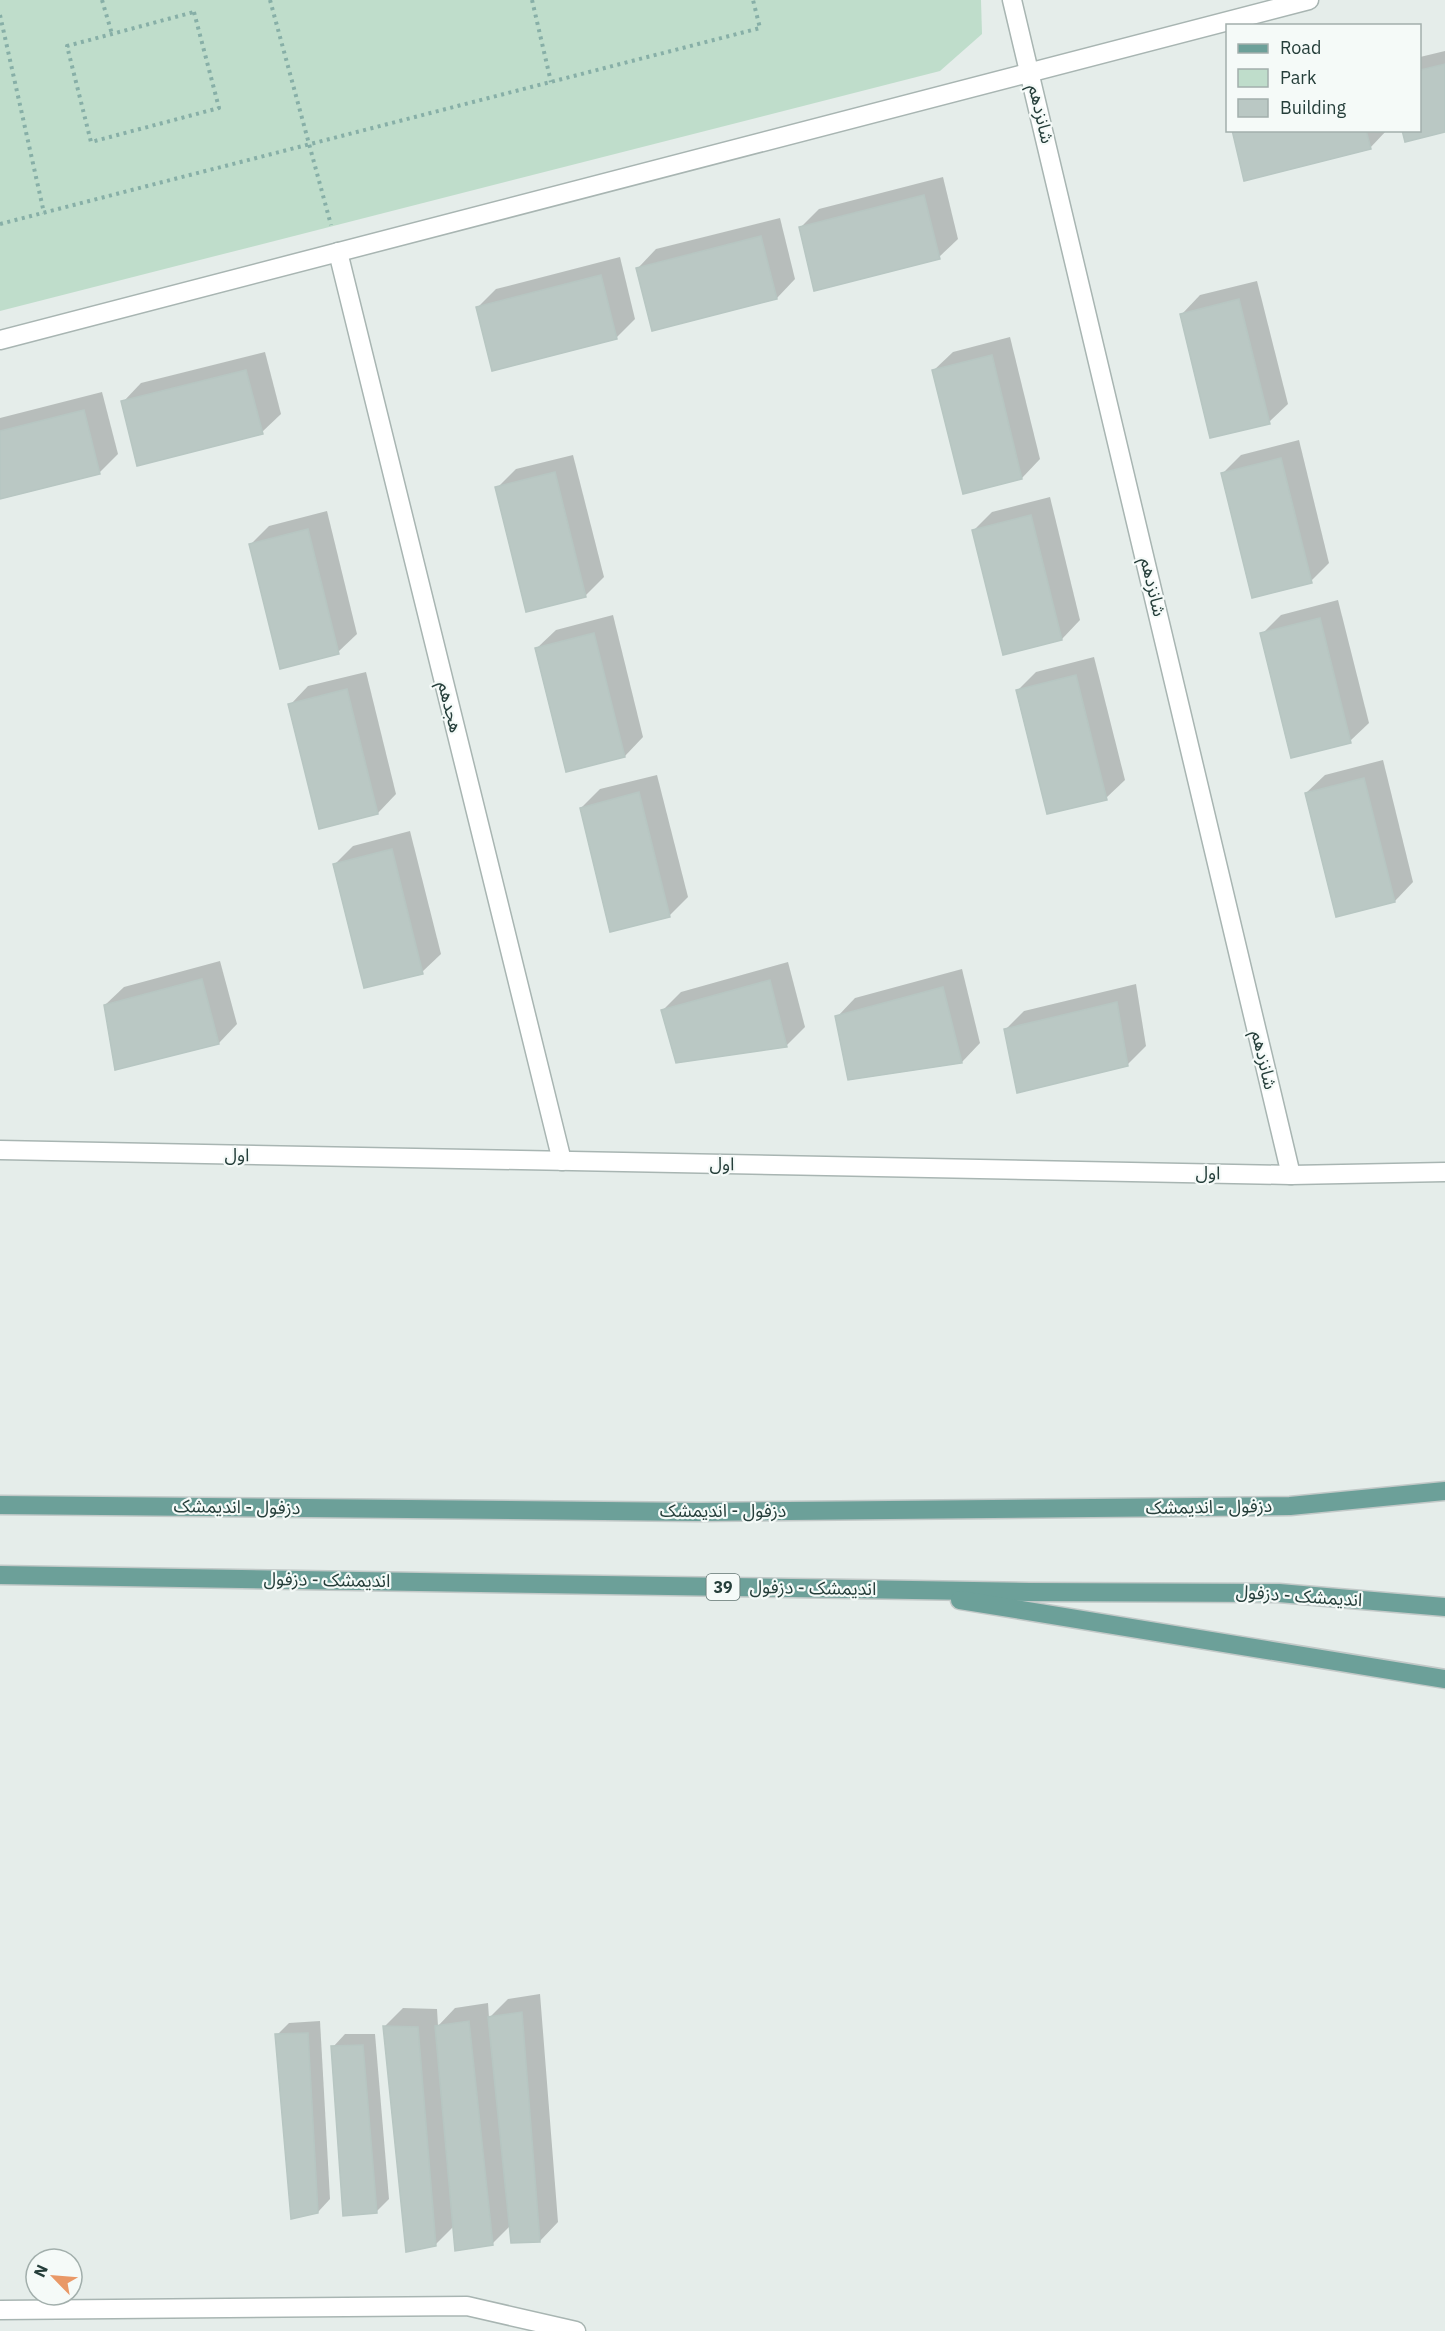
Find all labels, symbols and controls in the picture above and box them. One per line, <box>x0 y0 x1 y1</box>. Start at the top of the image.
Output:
legend <box>1226 24 1421 132</box>
text: Road <box>1280 36 1321 59</box>
text: Park <box>1280 66 1317 89</box>
street label: شانزدهم <box>1022 82 1059 146</box>
text: Building <box>1280 96 1347 119</box>
street label: شانزدهم <box>1134 555 1171 619</box>
street label: هجدهم <box>431 679 468 735</box>
street label: شانزدهم <box>1245 1028 1282 1092</box>
street label: اول <box>224 1143 250 1166</box>
street label: اول <box>709 1152 735 1175</box>
street label: اول <box>1195 1161 1221 1184</box>
street label: دزفول - اندیمشک <box>173 1494 301 1519</box>
street label: دزفول - اندیمشک <box>1145 1494 1273 1519</box>
street label: دزفول - اندیمشک <box>660 1499 786 1522</box>
street label: اندیمشک - دزفول <box>263 1567 391 1592</box>
road number: 39 <box>706 1574 740 1600</box>
street label: اندیمشک - دزفول <box>749 1575 877 1600</box>
street label: اندیمشک - دزفول <box>1235 1580 1363 1611</box>
north arrow <box>24 2247 84 2307</box>
text: N <box>29 2261 52 2280</box>

